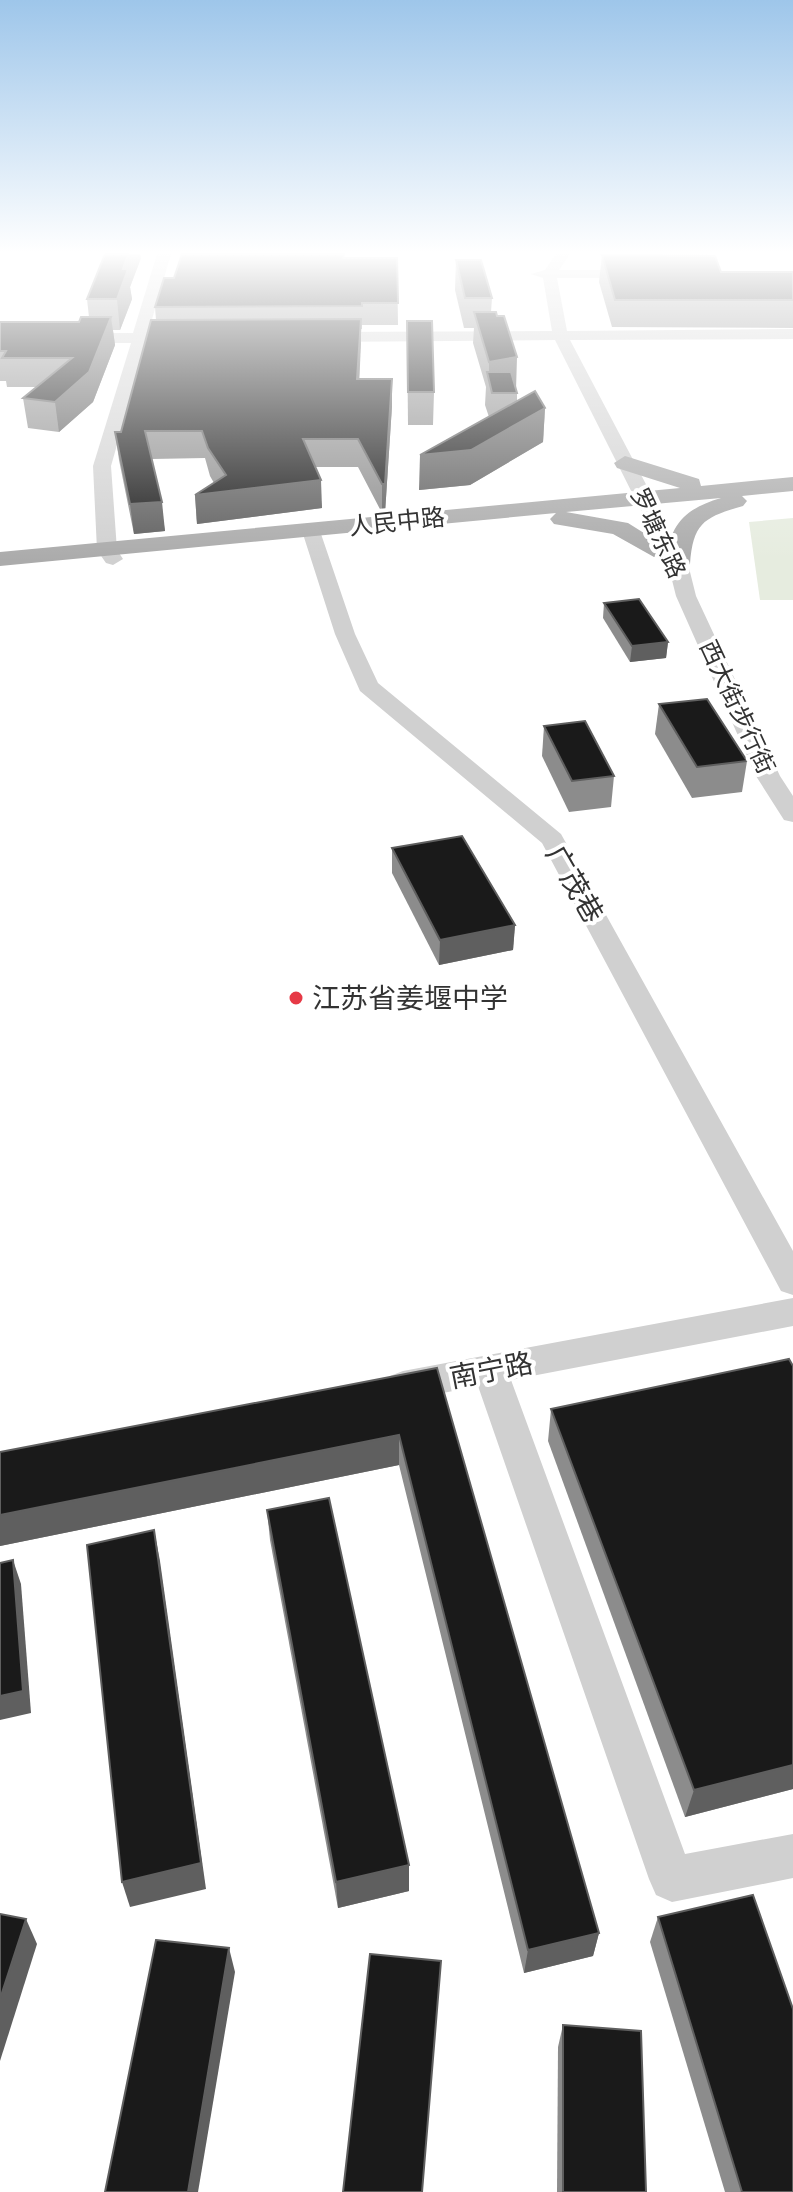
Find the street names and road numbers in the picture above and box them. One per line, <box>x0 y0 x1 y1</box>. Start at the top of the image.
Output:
street label: 罗塘东路 <box>625 483 692 582</box>
street label: 人民中路 <box>348 502 446 541</box>
street label: 西大街步行街 <box>694 635 781 778</box>
street label: 广茂巷 <box>539 839 611 929</box>
street label: 南宁路 <box>447 1345 535 1395</box>

